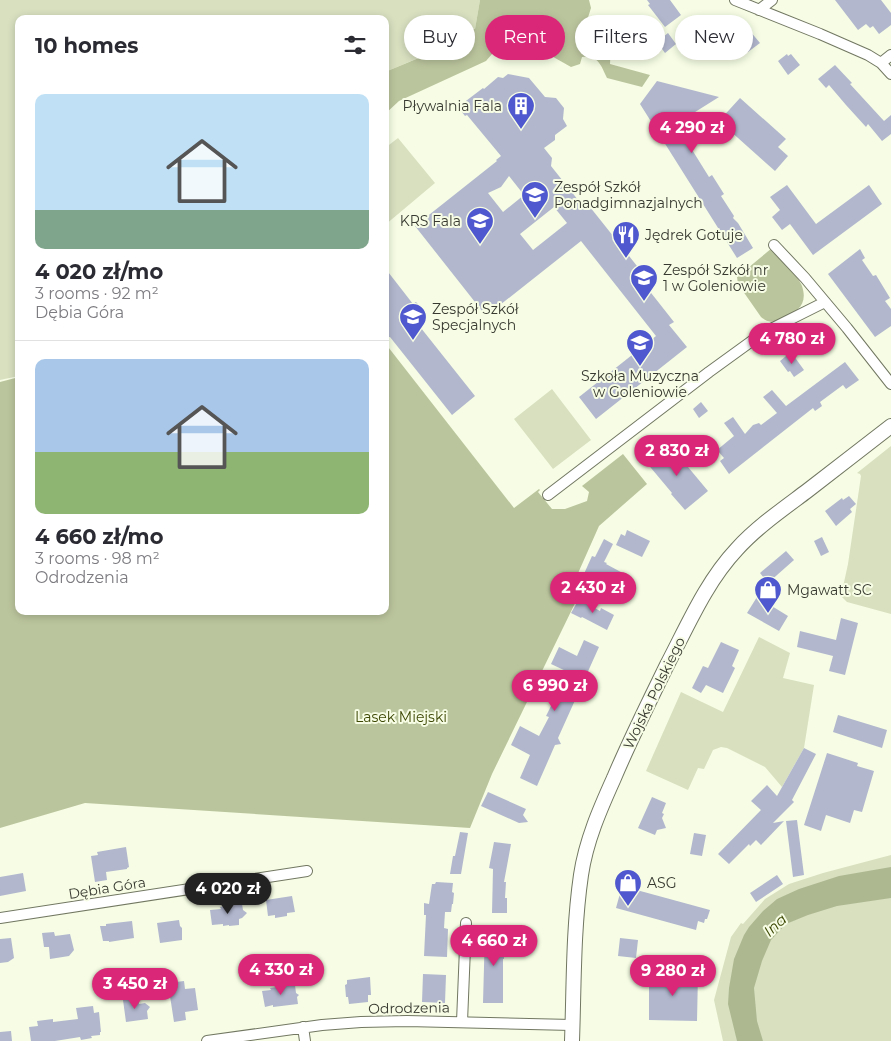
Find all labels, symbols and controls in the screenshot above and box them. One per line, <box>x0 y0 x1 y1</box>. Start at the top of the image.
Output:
chip: Buy <box>404 15 475 60</box>
chip: Rent <box>485 15 565 60</box>
chip: Filters <box>575 15 665 60</box>
chip: New <box>675 15 753 60</box>
icon: filters <box>341 31 369 59</box>
text: 10 homes <box>35 33 138 58</box>
building icon: Pływalnia Fala <box>506 91 536 130</box>
place label: Pływalnia Fala <box>402 97 502 115</box>
pin: 4 290 zł <box>640 112 744 154</box>
text: 4 290 zł <box>660 118 724 137</box>
icon: home <box>157 126 247 216</box>
place label: Zespół Szkół Ponadgimnazjalnych <box>554 178 703 212</box>
school or university icon: Zespół Szkół Ponadgimnazjalnych <box>520 180 550 219</box>
school or university icon: KRS Fala <box>465 206 495 245</box>
place label: KRS Fala <box>400 212 461 230</box>
restaurant icon: Jędrek Gotuje <box>611 220 641 259</box>
place label: Jędrek Gotuje <box>644 226 743 244</box>
text: 4 020 zł/mo <box>35 259 163 284</box>
place label: Zespół Szkół nr 1 w Goleniowie <box>663 261 769 295</box>
school or university icon: Zespół Szkół nr 1 w Goleniowie <box>629 263 659 302</box>
text: 3 rooms · 92 m² <box>35 284 159 303</box>
place label: Zespół Szkół Specjalnych <box>432 300 519 334</box>
school or university icon: Zespół Szkół Specjalnych <box>398 302 428 341</box>
text: Dębia Góra <box>35 303 124 322</box>
pin: 4 780 zł <box>740 322 844 365</box>
school or university icon: Szkoła Muzyczna w Goleniowie <box>625 328 655 367</box>
text: 4 780 zł <box>759 329 825 348</box>
place label: Szkoła Muzyczna w Goleniowie <box>581 367 699 401</box>
icon: home <box>157 392 247 482</box>
pin: 2 830 zł <box>625 434 729 477</box>
text: 2 830 zł <box>645 441 709 460</box>
text: 4 660 zł/mo <box>35 524 163 549</box>
text: 3 rooms · 98 m² <box>35 549 160 568</box>
text: Odrodzenia <box>35 568 129 587</box>
pin: 2 430 zł <box>541 572 645 614</box>
shop icon: Mgawatt SC <box>753 575 783 614</box>
text: 2 430 zł <box>561 578 625 597</box>
place label: Mgawatt SC <box>787 581 872 599</box>
street label: Wojska Polskiego <box>619 634 689 752</box>
pin: 6 990 zł <box>503 670 607 712</box>
text: 6 990 zł <box>523 676 587 695</box>
park label: Lasek Miejski <box>355 708 447 726</box>
shop icon: ASG <box>613 868 643 907</box>
pin: 4 020 zł <box>176 872 280 915</box>
street label: Dębia Góra <box>67 873 147 903</box>
place label: ASG <box>647 874 676 892</box>
text: 4 020 zł <box>195 879 261 898</box>
water label: Ina <box>759 910 791 940</box>
pin: 4 660 zł <box>442 924 546 967</box>
text: 4 660 zł <box>461 931 527 950</box>
pin: 4 330 zł <box>229 954 333 996</box>
pin: 9 280 zł <box>621 954 725 997</box>
text: 4 330 zł <box>249 960 313 979</box>
text: 9 280 zł <box>641 961 705 980</box>
pin: 3 450 zł <box>83 968 187 1010</box>
text: 3 450 zł <box>103 974 167 993</box>
street label: Odrodzenia <box>368 998 450 1018</box>

